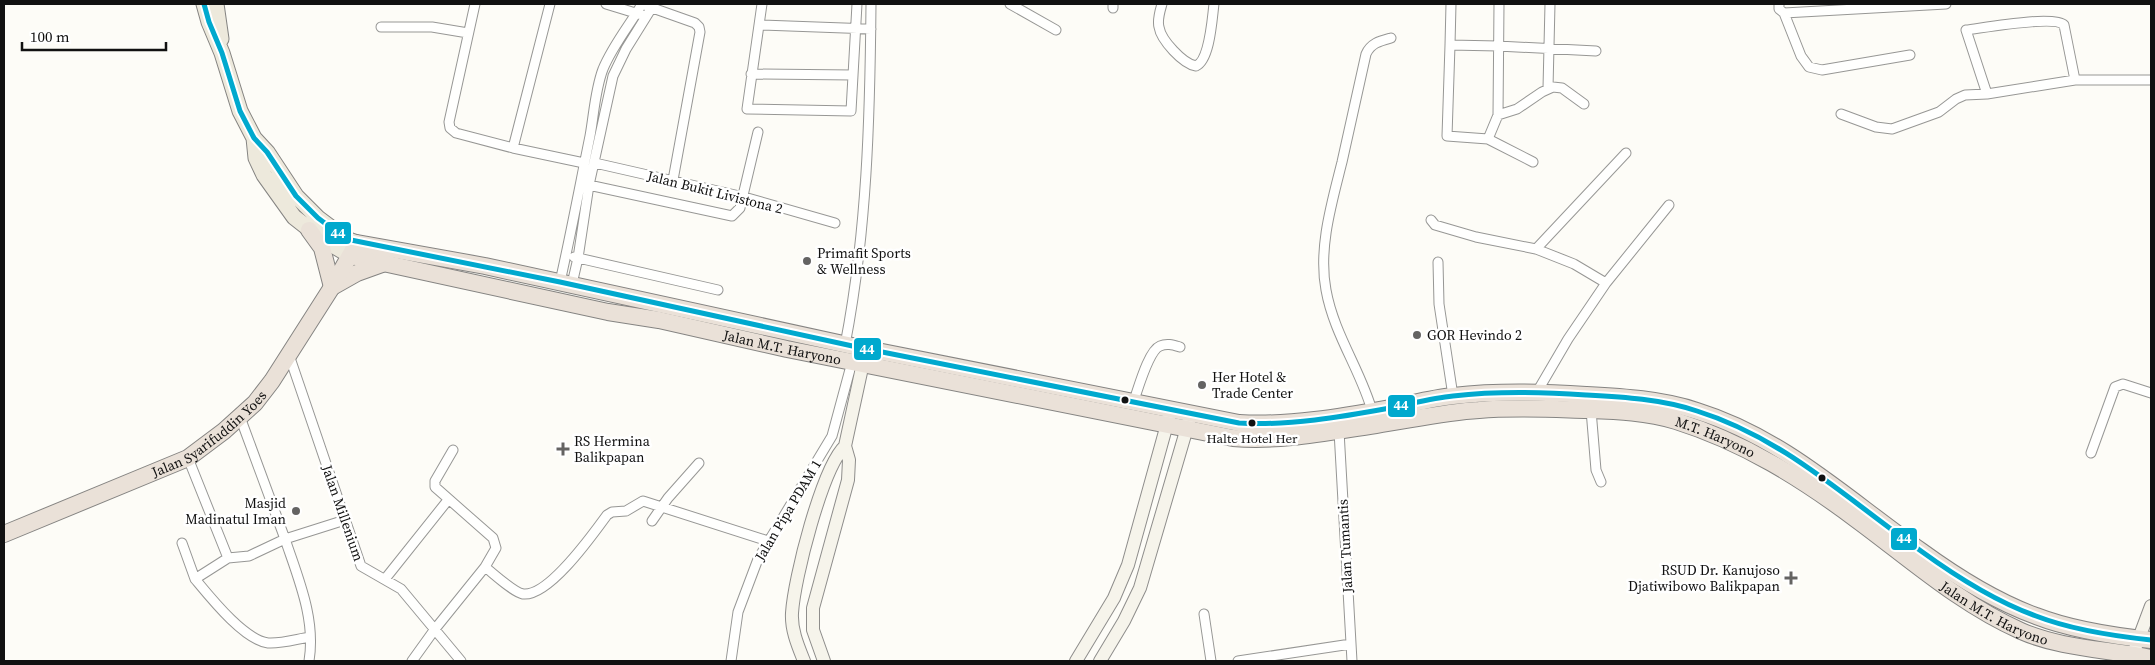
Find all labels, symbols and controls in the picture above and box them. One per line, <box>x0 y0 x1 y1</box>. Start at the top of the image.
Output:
scale bar <box>22 20 166 52</box>
text: 100 m <box>30 26 70 47</box>
street label: Jalan Bukit Livistona 2 <box>644 165 785 219</box>
line badge: 44 <box>324 221 352 245</box>
text: 44 <box>330 223 346 243</box>
place label: Primafit Sports & Wellness <box>817 243 911 279</box>
marker: Primafit Sports & Wellness <box>801 255 813 267</box>
street label: Jalan M.T. Haryono <box>720 325 843 370</box>
place label: GOR Hevindo 2 <box>1427 325 1522 345</box>
marker: GOR Hevindo 2 <box>1411 329 1423 341</box>
line badge: 44 <box>853 337 882 361</box>
text: 44 <box>859 339 875 359</box>
place label: Her Hotel & Trade Center <box>1212 367 1293 403</box>
marker: Her Hotel & Trade Center <box>1196 379 1208 391</box>
street label: Jalan Syarifuddin Yoes <box>148 386 271 482</box>
line badge: 44 <box>1387 394 1416 418</box>
unlabelled marker <box>1120 395 1130 405</box>
text: 44 <box>1393 395 1409 415</box>
street label: M.T. Haryono <box>1673 411 1759 463</box>
marker: Halte Hotel Her <box>1247 418 1257 428</box>
place label: Halte Hotel Her <box>1206 430 1298 447</box>
place label: RS Hermina Balikpapan <box>574 431 651 467</box>
marker: RS Hermina Balikpapan <box>556 442 570 456</box>
street label: Jalan Pipa PDAM 1 <box>749 456 826 565</box>
street label: Jalan Millenium <box>317 461 369 564</box>
unlabelled marker <box>1817 473 1827 483</box>
place label: Masjid Madinatul Iman <box>185 493 287 529</box>
street label: Jalan Tumantis <box>1333 499 1357 594</box>
marker: Masjid Madinatul Iman <box>290 505 302 517</box>
line badge: 44 <box>1890 527 1918 551</box>
text: 44 <box>1896 528 1912 548</box>
place label: RSUD Dr. Kanujoso Djatiwibowo Balikpapan <box>1628 560 1781 596</box>
marker: RSUD Dr. Kanujoso Djatiwibowo Balikpapan <box>1784 571 1798 585</box>
street label: Jalan M.T. Haryono <box>1936 576 2051 650</box>

